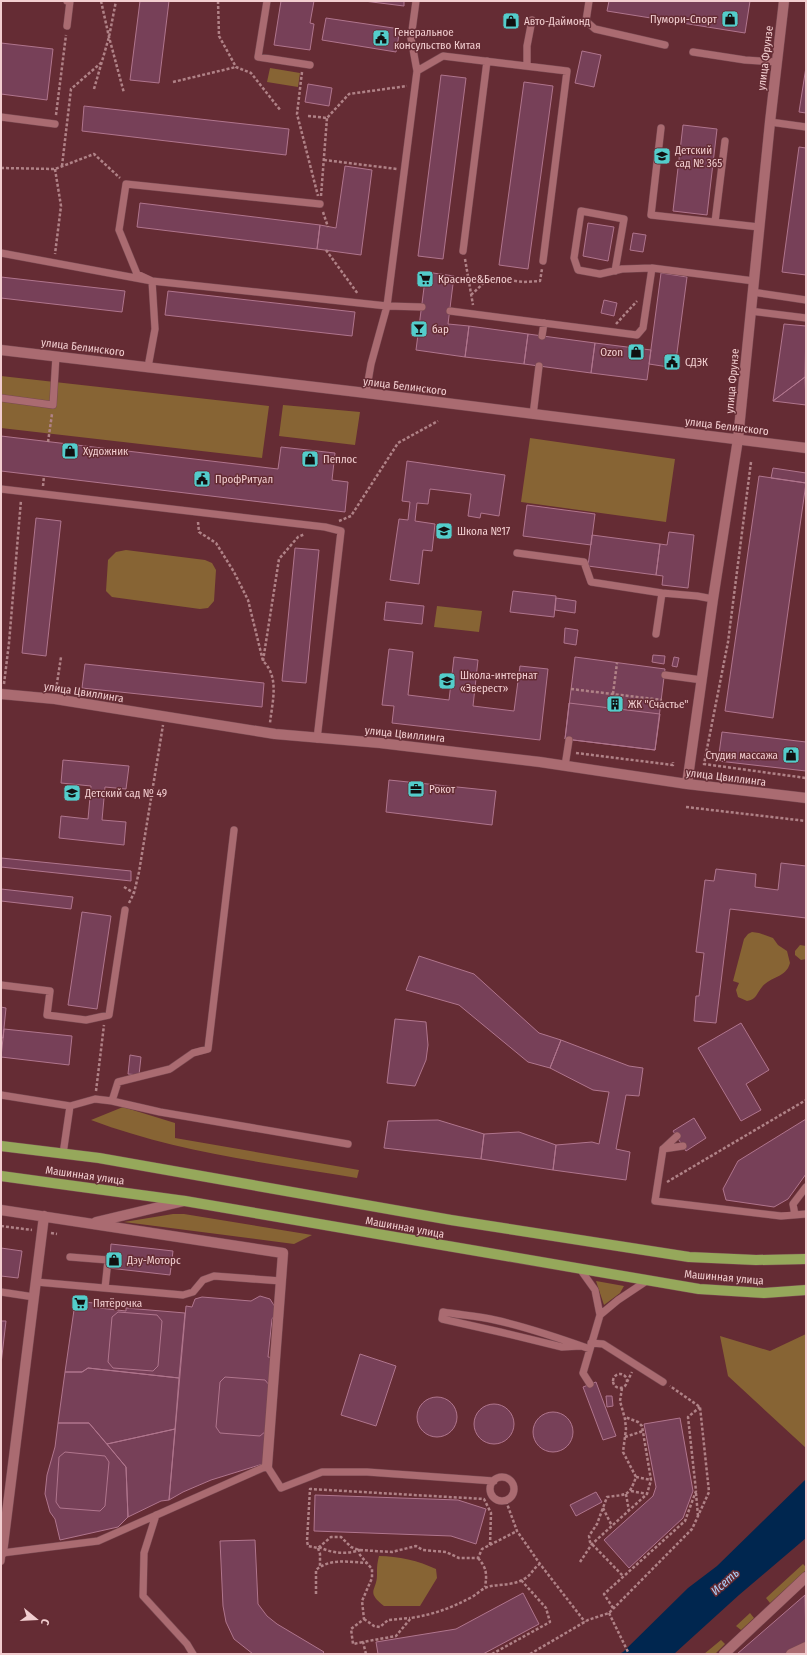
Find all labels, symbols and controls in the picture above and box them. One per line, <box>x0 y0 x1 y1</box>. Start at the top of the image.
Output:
shop icon: Пумори-Спорт <box>720 9 740 29</box>
shop icon: Авто-Даймонд <box>501 11 521 31</box>
place label: Пумори-Спорт <box>650 13 718 26</box>
place label: Авто-Даймонд <box>524 15 591 28</box>
street label: улица Фрунзе <box>755 25 776 91</box>
place label: Генеральное консульство Китая <box>394 26 481 52</box>
public building icon: Генеральное консульство Китая <box>371 28 391 48</box>
place label: Детский сад № 365 <box>674 144 722 170</box>
school or university icon: Детский сад № 365 <box>652 146 672 166</box>
supermarket icon: Красное&Белое <box>415 269 435 289</box>
place label: Красное&Белое <box>438 273 512 286</box>
bar icon: бар <box>409 319 429 339</box>
place label: бар <box>432 323 449 336</box>
street label: улица Белинского <box>40 336 126 359</box>
shop icon: Ozon <box>626 342 646 362</box>
place label: Ozon <box>600 346 623 359</box>
street label: улица Фрунзе <box>723 348 742 414</box>
public building icon: СДЭК <box>662 352 682 372</box>
place label: СДЭК <box>685 356 708 369</box>
street label: улица Белинского <box>362 375 448 398</box>
street label: улица Белинского <box>684 415 770 438</box>
shop icon: Художник <box>60 441 80 461</box>
place label: Художник <box>83 445 129 458</box>
shop icon: Пеплос <box>300 449 320 469</box>
place label: Пеплос <box>323 453 357 466</box>
public building icon: ПрофРитуал <box>192 469 212 489</box>
place label: ПрофРитуал <box>215 473 273 486</box>
school or university icon: Школа №17 <box>434 521 454 541</box>
place label: Школа №17 <box>457 525 511 538</box>
place label: Школа-интернат «Эверест» <box>460 669 538 695</box>
school or university icon: Школа-интернат «Эверест» <box>437 671 457 691</box>
street label: улица Цвиллинга <box>43 680 125 705</box>
building icon: ЖК "Счастье" <box>605 694 625 714</box>
place label: ЖК "Счастье" <box>628 698 688 711</box>
street label: улица Цвиллинга <box>364 724 446 745</box>
shop icon: Студия массажа <box>781 745 801 765</box>
place label: Студия массажа <box>705 749 778 762</box>
street label: улица Цвиллинга <box>685 766 767 789</box>
office icon: Рокот <box>406 779 426 799</box>
school or university icon: Детский сад № 49 <box>62 783 82 803</box>
place label: Рокот <box>429 783 456 796</box>
place label: Детский сад № 49 <box>84 787 167 800</box>
street label: Машинная улица <box>45 1164 125 1187</box>
street label: Машинная улица <box>365 1214 445 1241</box>
shop icon: Дэу-Моторс <box>104 1250 124 1270</box>
place label: Дэу-Моторс <box>126 1254 181 1267</box>
street label: Машинная улица <box>684 1268 764 1287</box>
supermarket icon: Пятёрочка <box>70 1293 90 1313</box>
place label: Пятёрочка <box>93 1297 142 1310</box>
water label: Исеть <box>708 1566 742 1598</box>
north arrow <box>16 1599 56 1639</box>
text: С <box>38 1617 52 1627</box>

